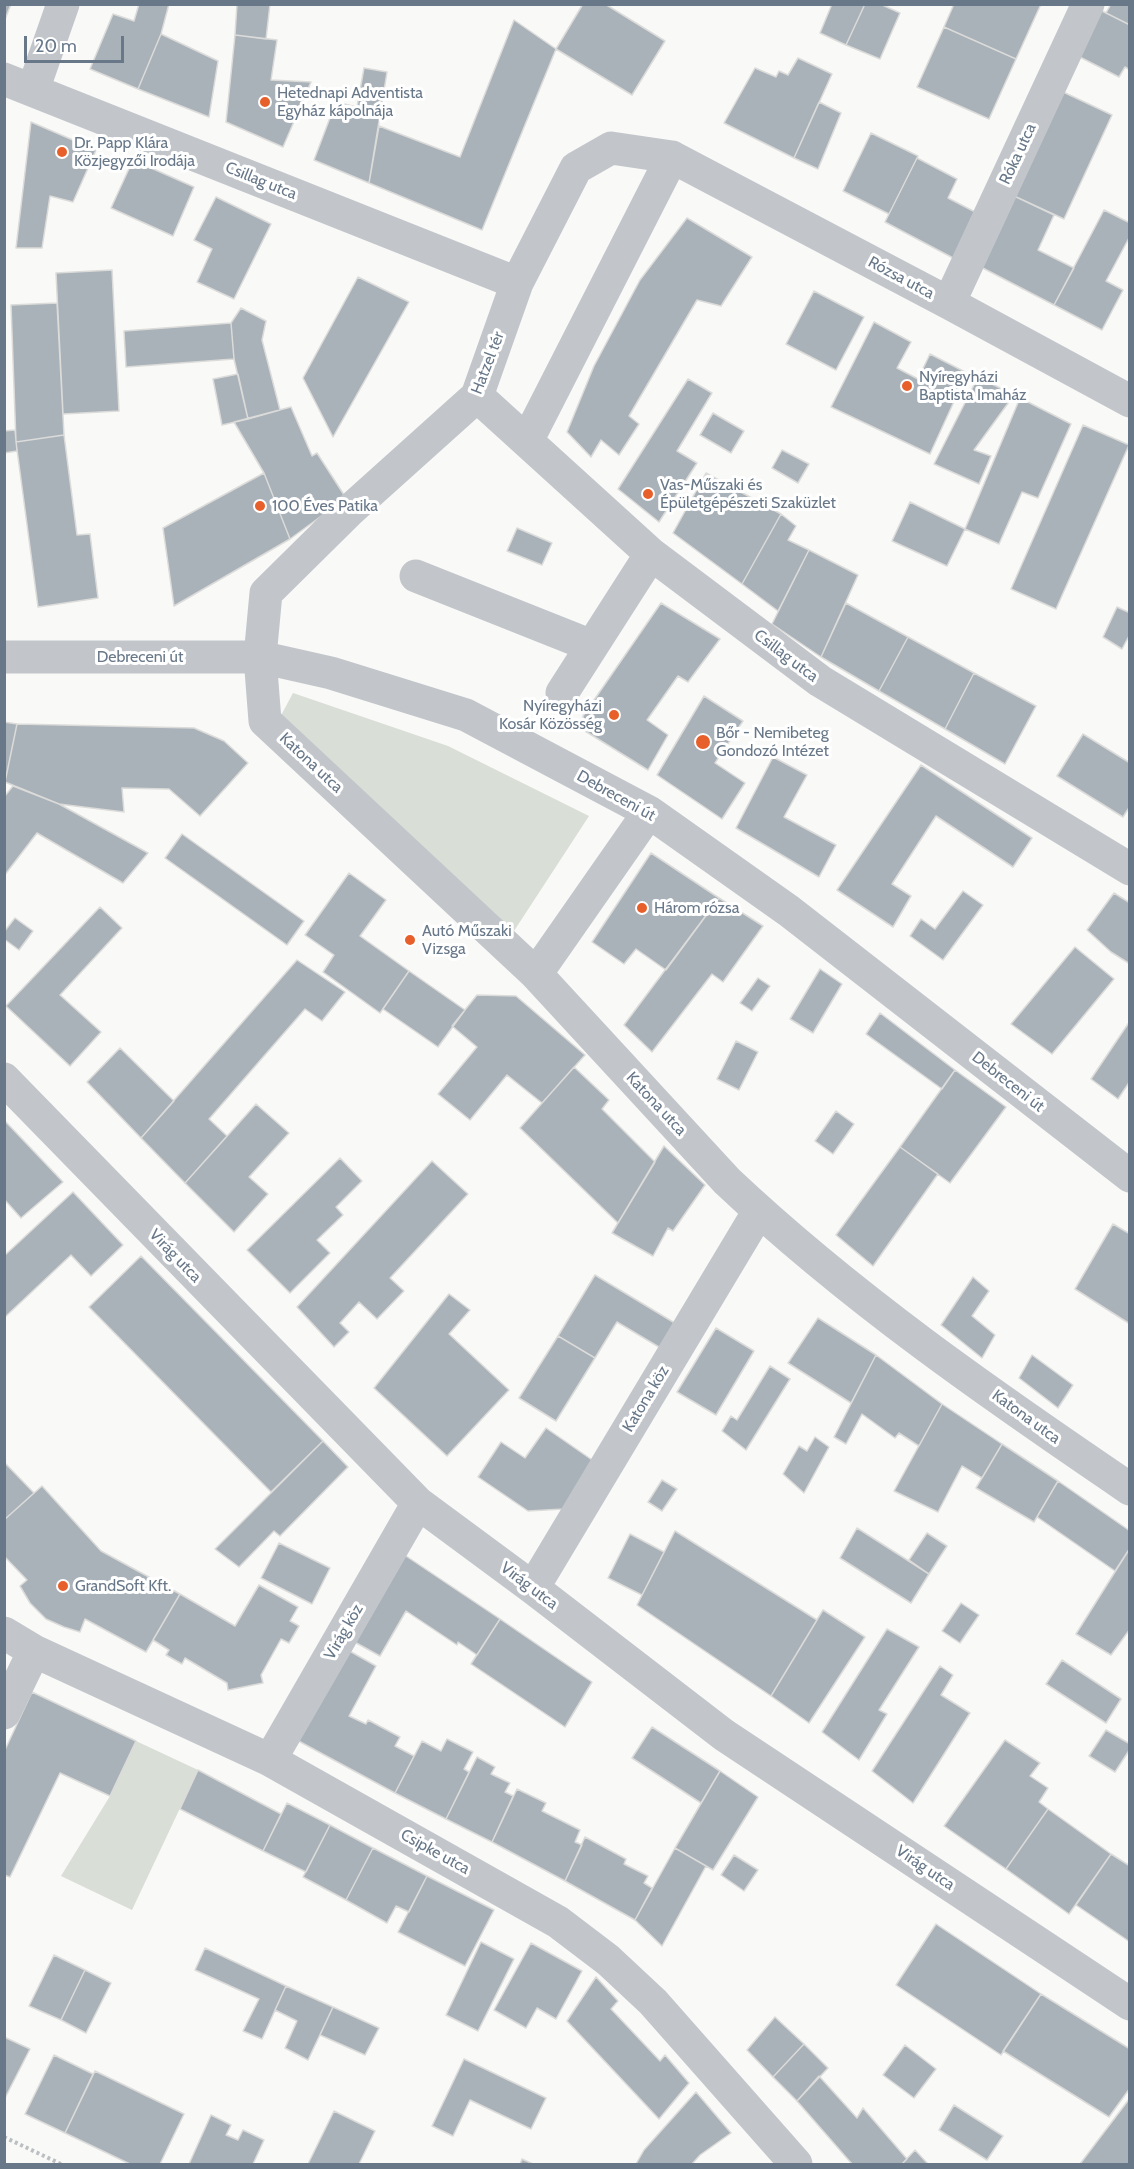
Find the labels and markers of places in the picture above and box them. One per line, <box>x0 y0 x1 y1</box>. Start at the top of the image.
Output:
place label: Hetednapi Adventista Egyház kápolnája <box>277 83 423 121</box>
marker: Hetednapi Adventista Egyház kápolnája <box>258 95 272 109</box>
place label: Dr. Papp Klára Közjegyzői Irodája <box>74 133 195 171</box>
marker: Dr. Papp Klára Közjegyzői Irodája <box>55 145 69 159</box>
place label: Nyíregyházi Baptista Imaház <box>919 367 1027 405</box>
marker: Nyíregyházi Baptista Imaház <box>900 379 914 393</box>
place label: Vas-Műszaki és Épületgépészeti Szaküzlet <box>660 475 836 513</box>
marker: Vas-Műszaki és Épületgépészeti Szaküzlet <box>641 487 655 501</box>
place label: 100 Éves Patika <box>272 496 378 516</box>
marker: 100 Éves Patika <box>253 499 267 513</box>
place label: Nyíregyházi Kosár Közösség <box>499 696 602 734</box>
marker: Nyíregyházi Kosár Közösség <box>607 708 621 722</box>
place label: Bőr - Nemibeteg Gondozó Intézet <box>716 723 829 761</box>
marker: Bőr - Nemibeteg Gondozó Intézet <box>694 733 712 751</box>
place label: Három rózsa <box>654 898 739 918</box>
marker: Három rózsa <box>635 901 649 915</box>
place label: Autó Műszaki Vizsga <box>422 921 512 959</box>
marker: Autó Műszaki Vizsga <box>403 933 417 947</box>
place label: GrandSoft Kft. <box>75 1576 171 1596</box>
marker: GrandSoft Kft. <box>56 1579 70 1593</box>

